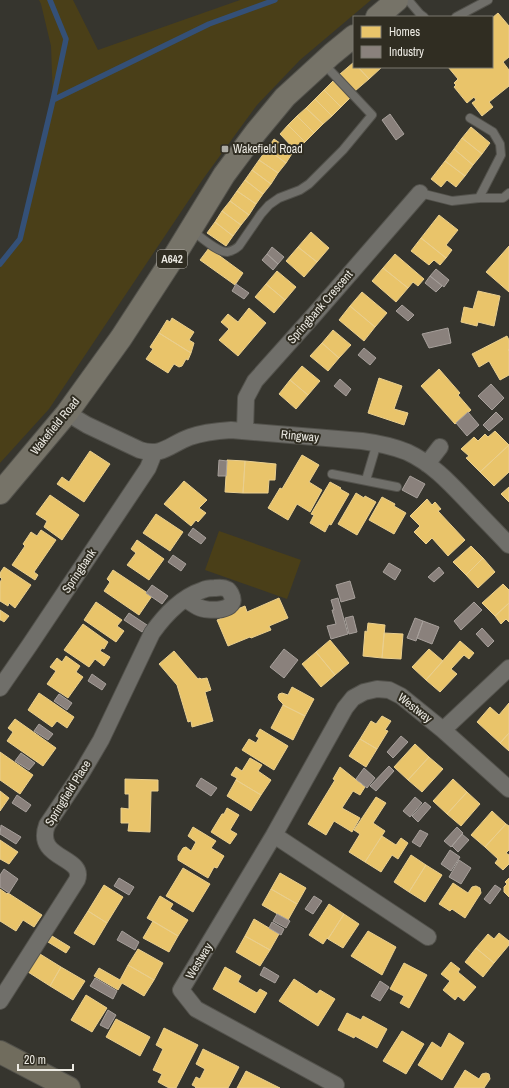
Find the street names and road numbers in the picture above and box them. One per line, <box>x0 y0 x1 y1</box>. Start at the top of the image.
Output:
road number: A642 <box>157 250 187 268</box>
street label: Springbank Crescent <box>284 267 357 347</box>
street label: Wakefield Road <box>27 394 83 458</box>
street label: Ringway <box>280 426 320 446</box>
street label: Springbank <box>58 546 100 596</box>
street label: Westway <box>394 689 436 727</box>
street label: Springfield Place <box>41 757 95 829</box>
street label: Westway <box>182 940 216 982</box>

